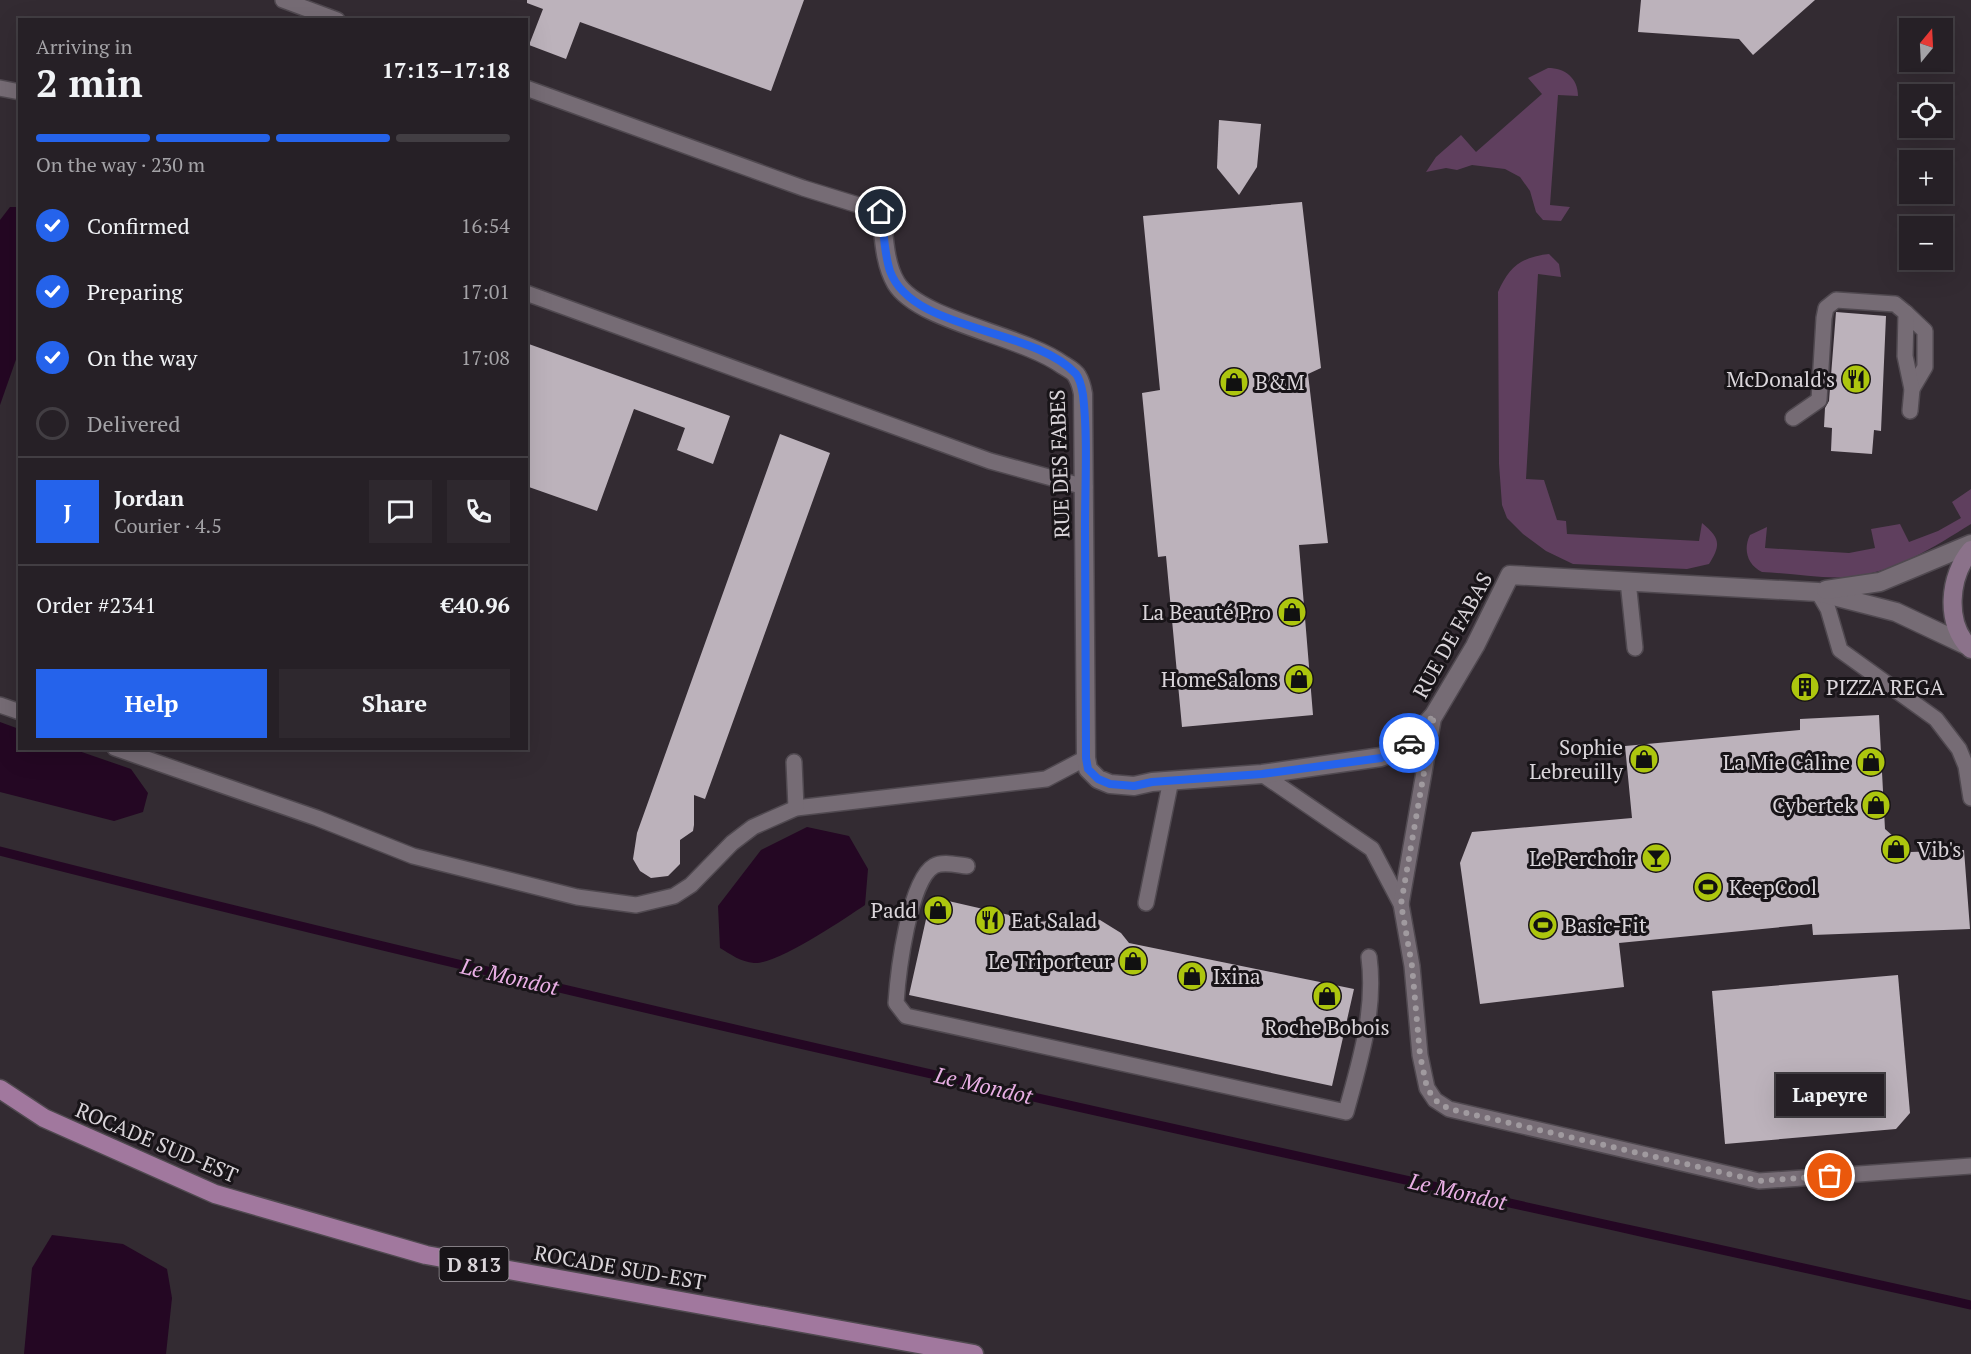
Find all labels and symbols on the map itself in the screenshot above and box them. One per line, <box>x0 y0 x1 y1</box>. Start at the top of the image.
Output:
north arrow <box>1899 18 1953 72</box>
pin <box>855 186 906 237</box>
restaurant icon: McDonald's <box>1840 363 1872 395</box>
place label: McDonald's <box>1726 365 1835 393</box>
shop icon: B&M <box>1218 366 1250 398</box>
place label: B&M <box>1255 368 1304 396</box>
street label: RUE DES FABES <box>1042 389 1076 539</box>
street label: RUE DE FABAS <box>1406 567 1498 703</box>
shop icon: La Beauté Pro <box>1276 596 1308 628</box>
place label: La Beauté Pro <box>1142 598 1271 626</box>
shop icon: HomeSalons <box>1283 663 1315 695</box>
place label: HomeSalons <box>1161 665 1278 693</box>
building icon: PIZZA REGA <box>1789 671 1821 703</box>
place label: PIZZA REGA <box>1826 673 1945 701</box>
courier <box>1379 713 1439 773</box>
place label: Sophie Lebreuilly <box>1529 733 1623 785</box>
shop icon: Sophie Lebreuilly <box>1628 743 1660 775</box>
shop icon: La Mie Câline <box>1855 746 1887 778</box>
place label: La Mie Câline <box>1723 748 1850 776</box>
shop icon: Cybertek <box>1860 789 1892 821</box>
place label: Cybertek <box>1772 791 1855 819</box>
shop icon: Vib's <box>1880 833 1912 865</box>
place label: Vib's <box>1917 835 1961 863</box>
bar icon: Le Perchoir <box>1640 842 1672 874</box>
place label: Le Perchoir <box>1529 844 1635 872</box>
sports icon: KeepCool <box>1692 871 1724 903</box>
place label: KeepCool <box>1729 873 1817 901</box>
shop icon: Padd <box>922 894 954 926</box>
place label: Padd <box>871 896 917 924</box>
restaurant icon: Eat Salad <box>974 904 1006 936</box>
place label: Eat Salad <box>1011 906 1098 934</box>
sports icon: Basic-Fit <box>1527 909 1559 941</box>
place label: Basic-Fit <box>1564 911 1647 939</box>
shop icon: Le Triporteur <box>1117 945 1149 977</box>
place label: Le Triporteur <box>988 947 1112 975</box>
water label: Le Mondot <box>457 950 562 1001</box>
shop icon: Ixina <box>1176 960 1208 992</box>
place label: Ixina <box>1213 962 1261 990</box>
shop icon: Roche Bobois <box>1311 980 1343 1012</box>
place label: Roche Bobois <box>1264 1013 1390 1041</box>
water label: Le Mondot <box>931 1059 1036 1110</box>
callout: Lapeyre <box>1776 1074 1884 1116</box>
street label: ROCADE SUD-EST <box>72 1095 242 1189</box>
pin <box>1804 1150 1855 1201</box>
water label: Le Mondot <box>1405 1165 1510 1216</box>
street label: ROCADE SUD-EST <box>532 1238 708 1296</box>
road number: D 813 <box>440 1247 508 1281</box>

